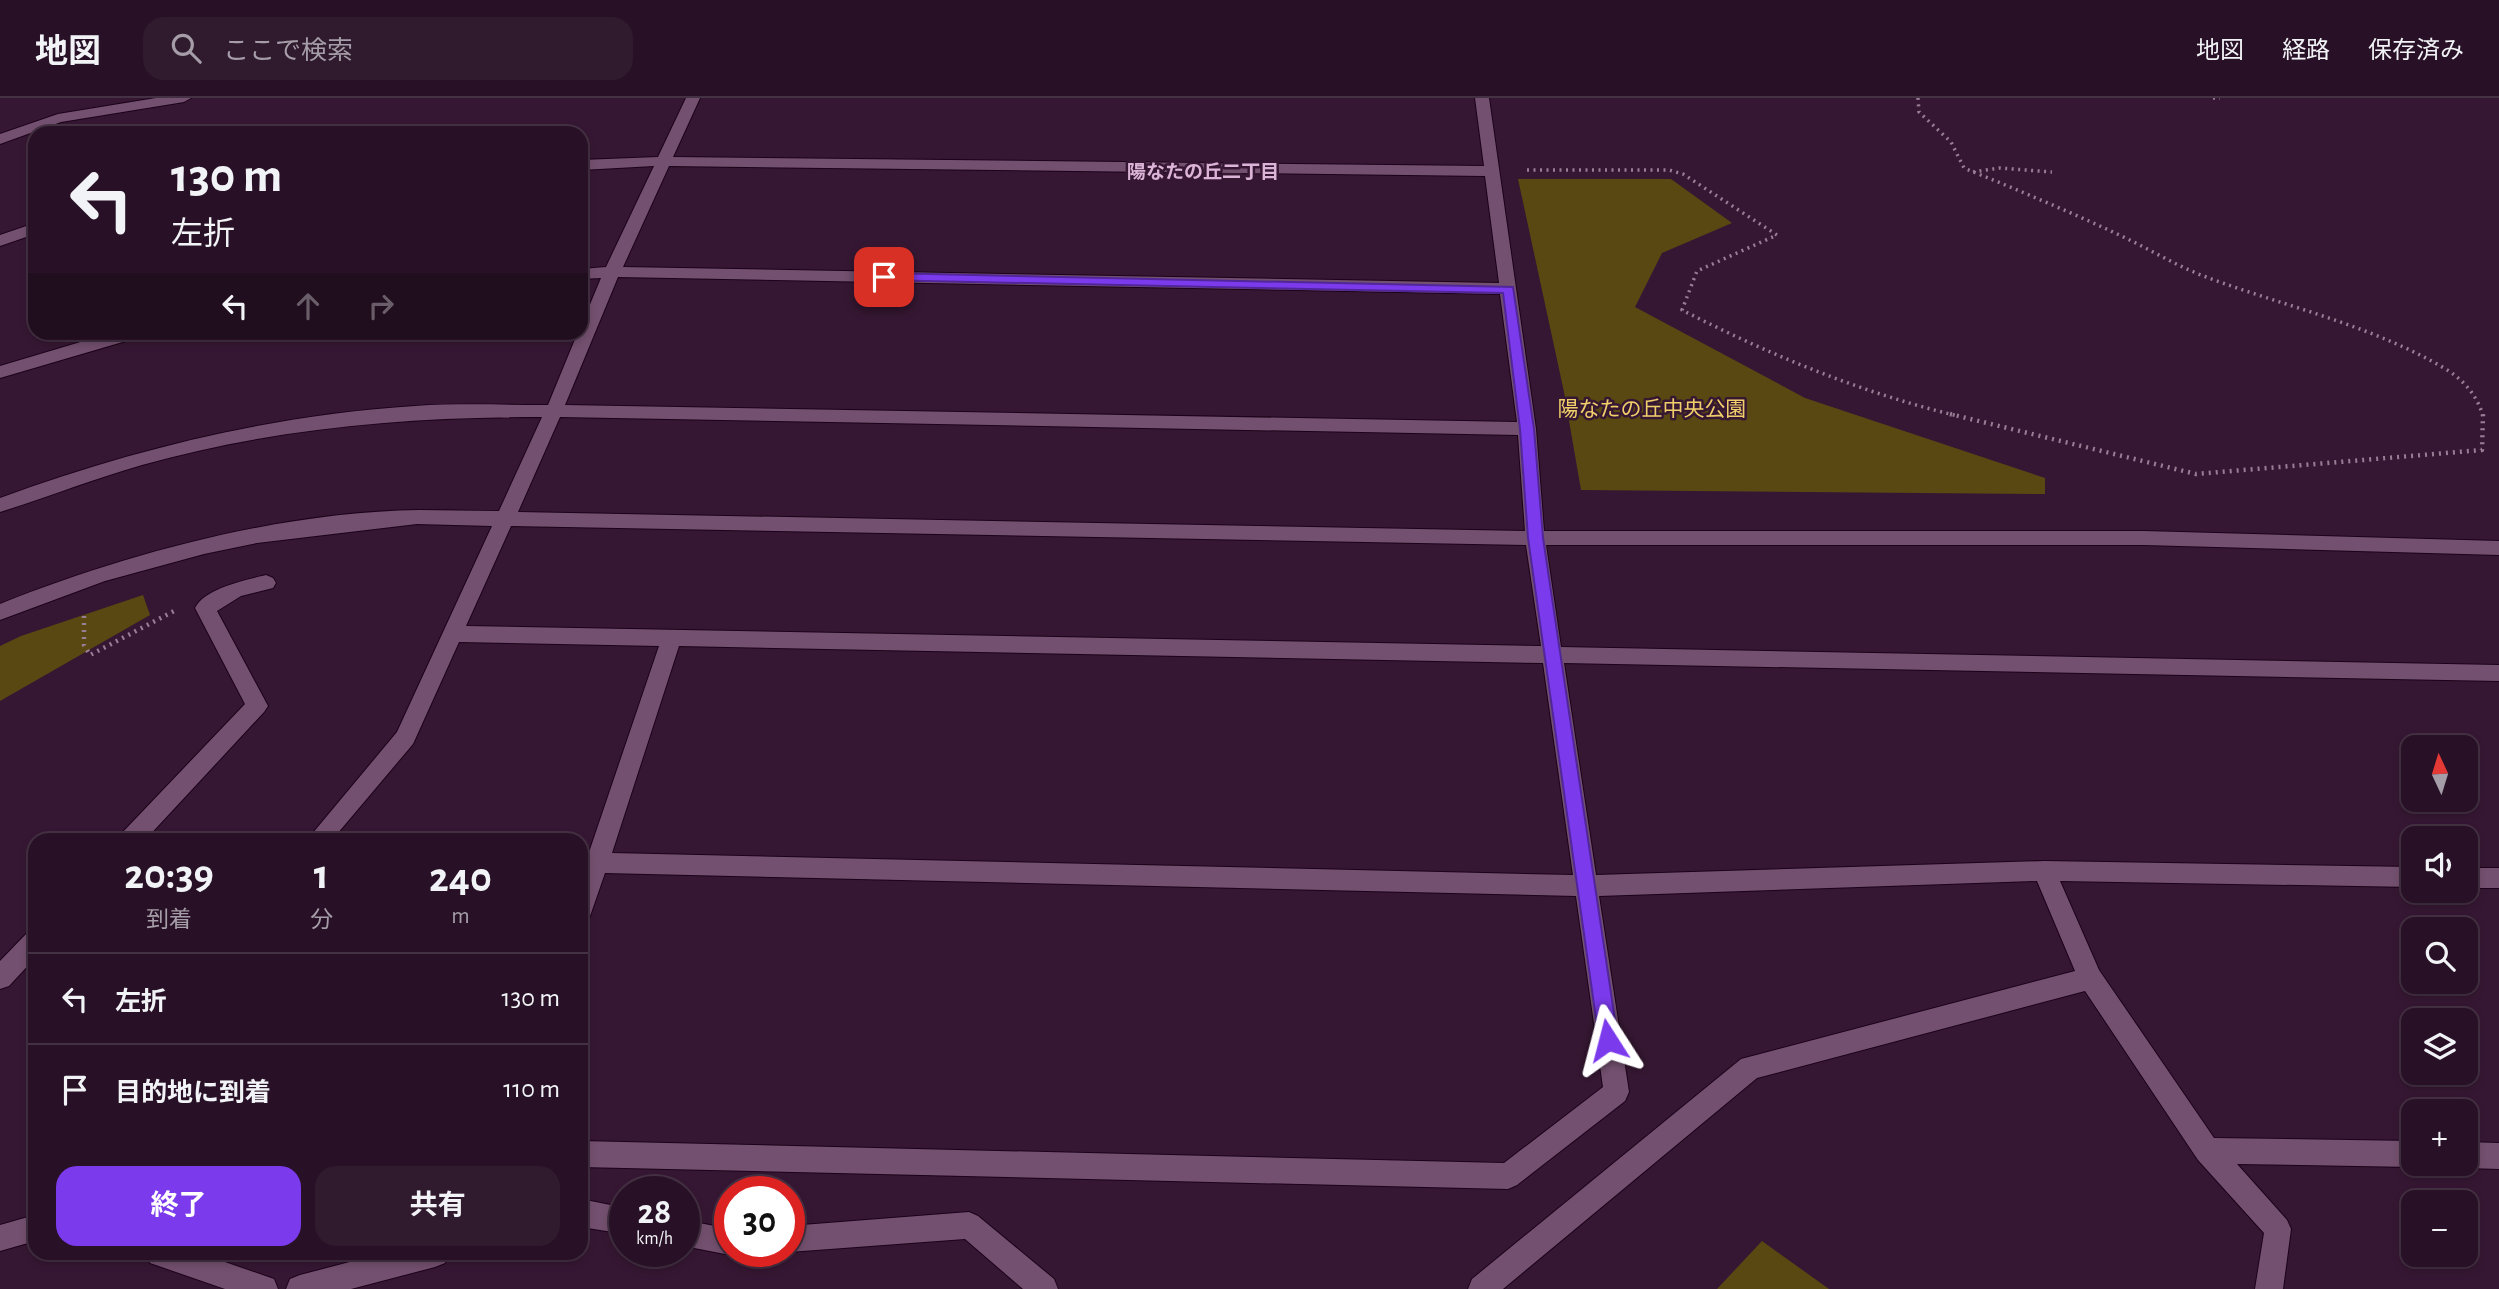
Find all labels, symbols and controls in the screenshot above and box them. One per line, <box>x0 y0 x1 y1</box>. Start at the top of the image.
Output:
search box <box>143 17 633 80</box>
icon: search <box>167 29 205 67</box>
text: 地図 <box>35 36 101 69</box>
text: ここで検索 <box>223 38 353 64</box>
text: 地図 <box>2196 39 2244 63</box>
text: 経路 <box>2282 39 2330 63</box>
text: 保存済み <box>2368 39 2464 63</box>
text: 130 m <box>171 152 282 201</box>
icon: left <box>56 154 147 245</box>
district label: 陽なたの丘二丁目 <box>1127 162 1279 182</box>
text: 左折 <box>171 218 235 250</box>
pin <box>854 247 914 307</box>
icon: arrive <box>865 258 903 296</box>
icon: left <box>216 287 254 325</box>
icon: ahead <box>289 287 327 325</box>
icon: right <box>362 287 400 325</box>
park label: 陽なたの丘中央公園 <box>1558 398 1747 420</box>
north arrow <box>2401 735 2478 812</box>
map controls <box>2401 735 2478 1267</box>
button: sound <box>2401 826 2478 903</box>
text: 20:39 <box>124 854 214 896</box>
text: 1 <box>314 854 329 896</box>
text: 240 <box>429 857 492 899</box>
text: m <box>451 905 470 928</box>
text: 到着 <box>146 909 192 932</box>
text: 分 <box>310 909 333 932</box>
button: search <box>2401 917 2478 994</box>
icon: left <box>56 980 94 1018</box>
text: 130 m <box>502 985 560 1011</box>
text: 左折 <box>115 989 167 1015</box>
position arrow <box>1571 1003 1645 1077</box>
button: layers <box>2401 1008 2478 1085</box>
icon: arrive <box>56 1071 94 1109</box>
text: 110 m <box>503 1076 560 1102</box>
text: 目的地に到着 <box>115 1080 271 1106</box>
button: + <box>2401 1099 2478 1176</box>
button: 終了 <box>56 1166 301 1246</box>
button: 共有 <box>315 1166 560 1246</box>
speed limit sign: 30 <box>714 1176 805 1267</box>
button: − <box>2401 1190 2478 1267</box>
text: 28 <box>638 1195 671 1230</box>
text: km/h <box>636 1230 673 1248</box>

